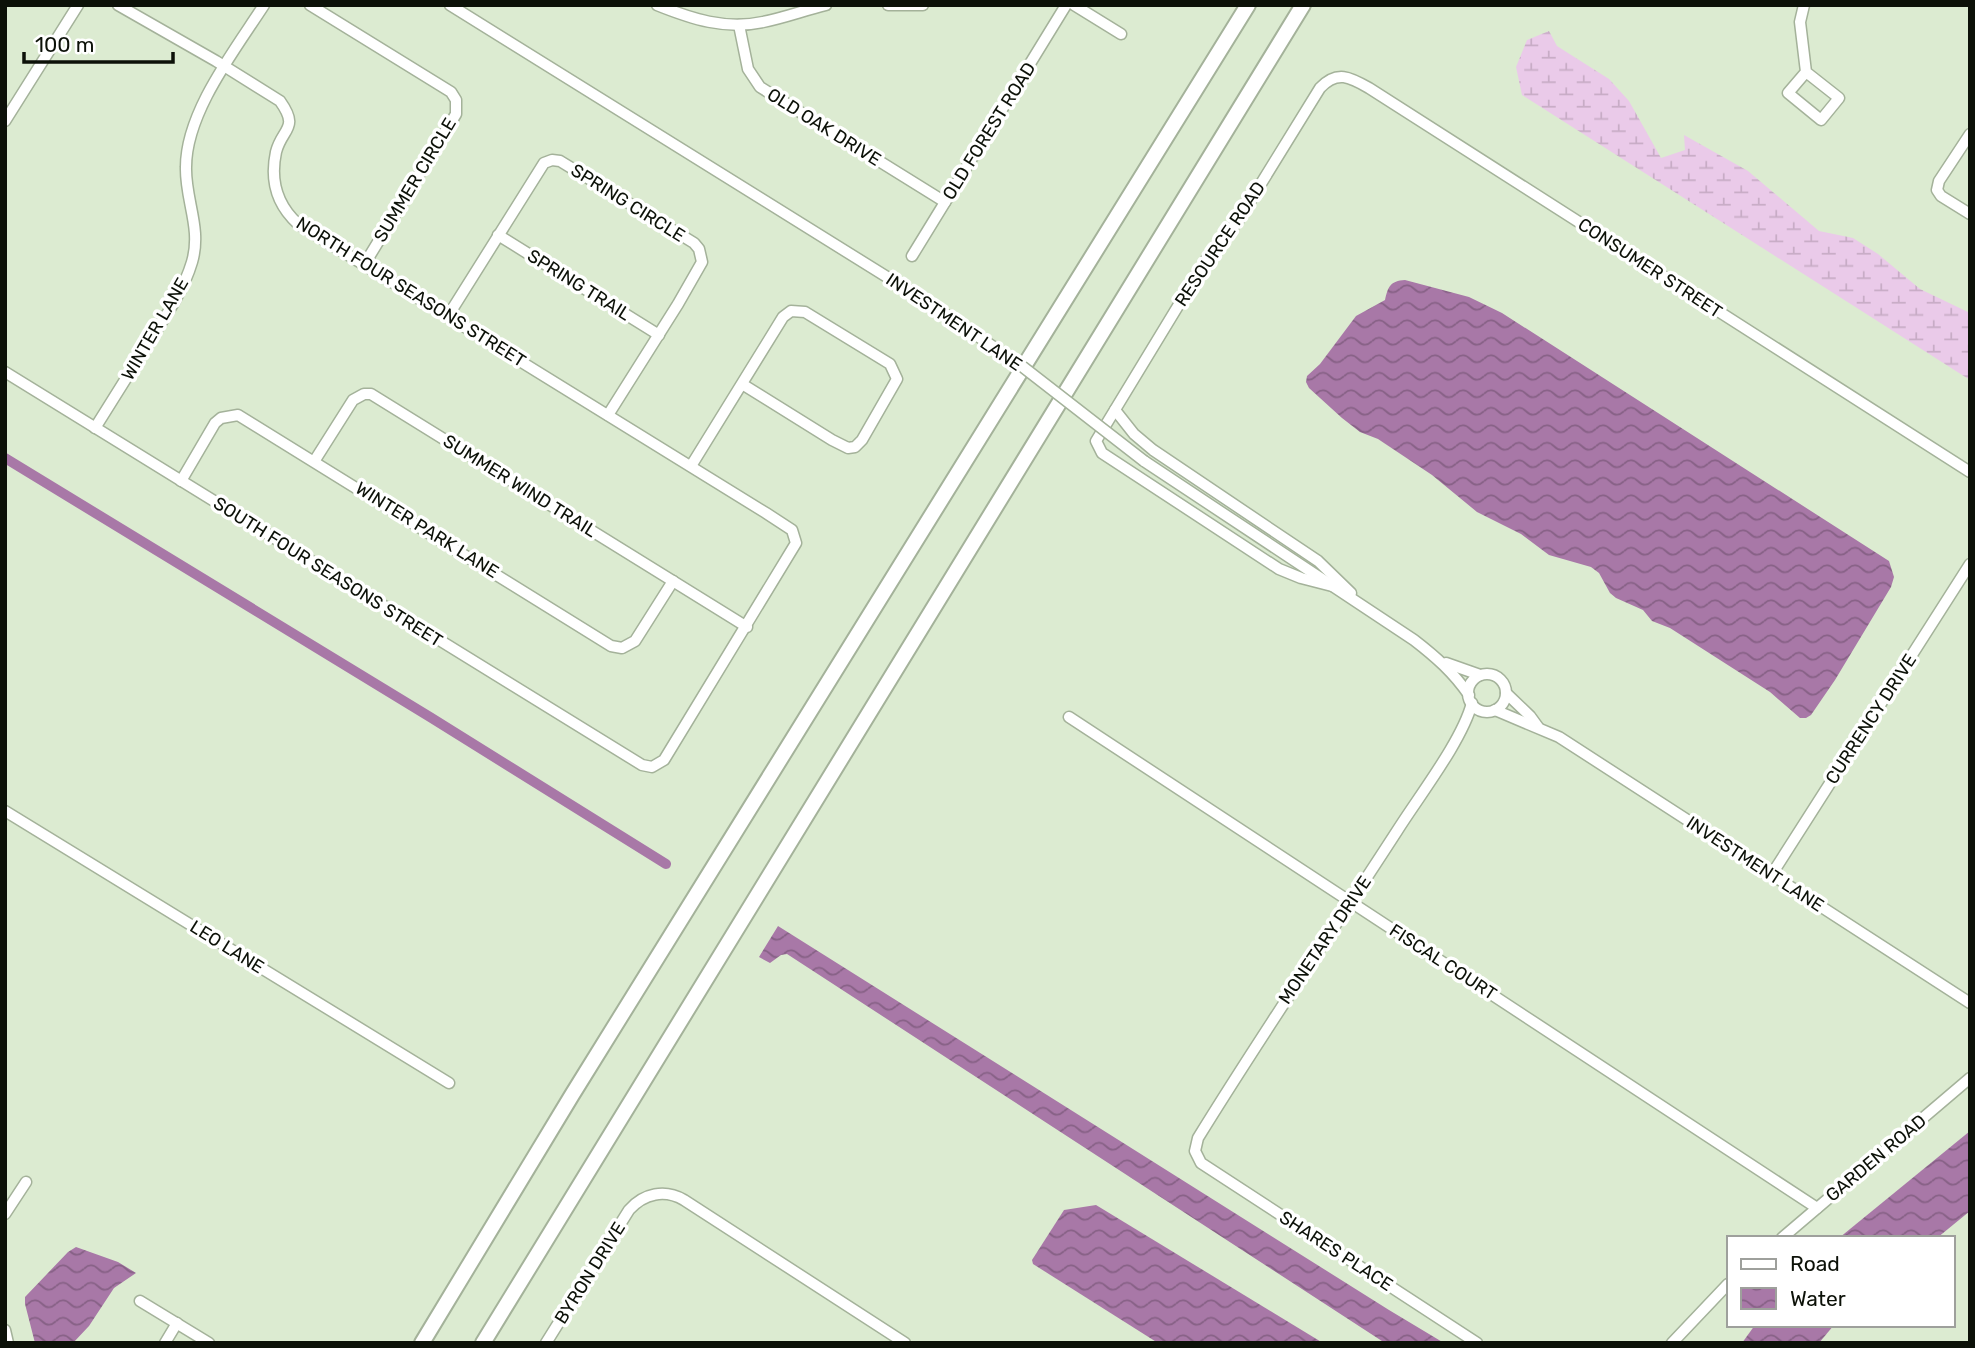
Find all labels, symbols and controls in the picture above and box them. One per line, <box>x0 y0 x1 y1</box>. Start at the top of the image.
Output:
scale bar <box>24 21 173 65</box>
text: 100 m <box>35 32 94 57</box>
street label: OLD FOREST ROAD <box>938 58 1040 204</box>
street label: OLD OAK DRIVE <box>763 83 885 171</box>
street label: SUMMER CIRCLE <box>369 114 461 246</box>
street label: SPRING CIRCLE <box>567 159 689 247</box>
street label: RESOURCE ROAD <box>1170 177 1270 311</box>
street label: NORTH FOUR SEASONS STREET <box>292 212 530 372</box>
street label: CONSUMER STREET <box>1574 213 1726 323</box>
street label: SPRING TRAIL <box>523 245 635 325</box>
street label: INVESTMENT LANE <box>882 268 1026 376</box>
street label: WINTER LANE <box>117 274 193 384</box>
street label: SUMMER WIND TRAIL <box>439 430 601 542</box>
street label: WINTER PARK LANE <box>351 477 503 583</box>
street label: SOUTH FOUR SEASONS STREET <box>209 492 447 652</box>
street label: CURRENCY DRIVE <box>1821 650 1921 788</box>
street label: INVESTMENT LANE <box>1682 811 1828 917</box>
street label: MONETARY DRIVE <box>1274 872 1376 1008</box>
street label: LEO LANE <box>186 916 268 978</box>
street label: FISCAL COURT <box>1385 919 1501 1005</box>
street label: GARDEN ROAD <box>1821 1110 1931 1206</box>
street label: SHARES PLACE <box>1275 1206 1397 1296</box>
street label: BYRON DRIVE <box>550 1218 630 1328</box>
legend <box>1727 1236 1954 1327</box>
text: Road <box>1790 1251 1840 1276</box>
text: Water <box>1790 1286 1846 1311</box>

